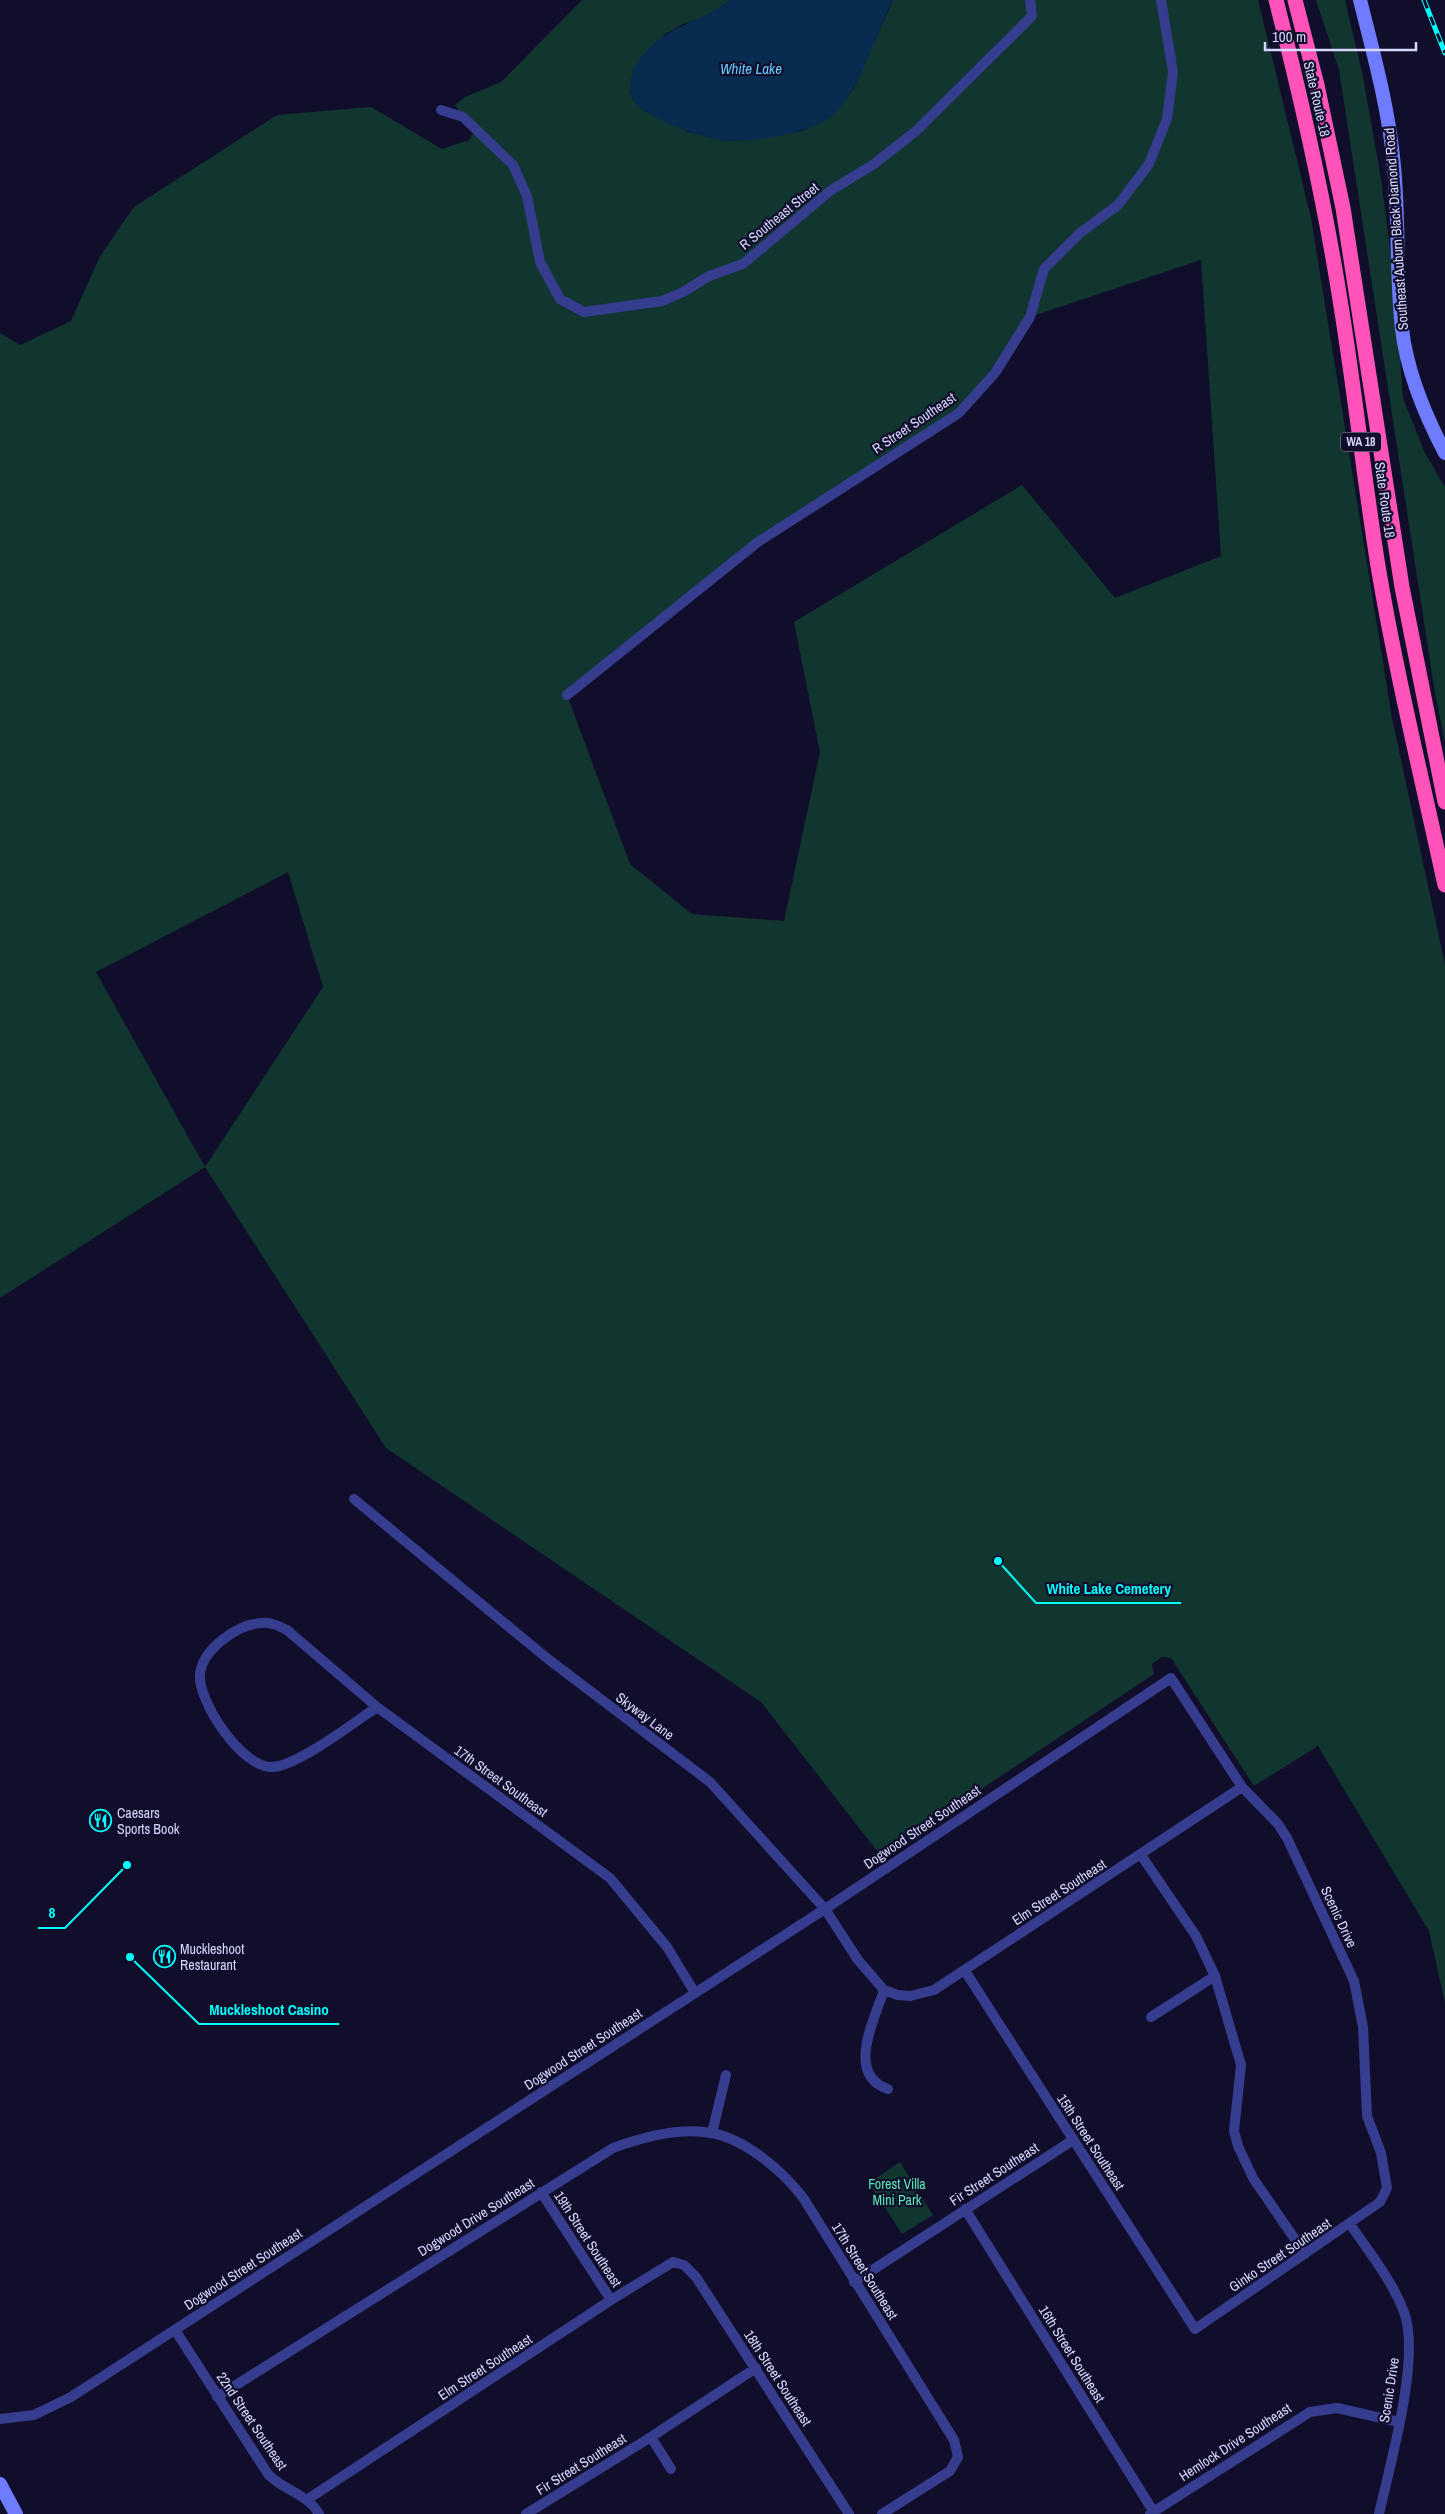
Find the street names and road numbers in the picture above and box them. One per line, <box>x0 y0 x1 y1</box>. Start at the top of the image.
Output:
street label: State Route 18 <box>1300 60 1334 138</box>
street label: Southeast Auburn Black Diamond Road <box>1380 127 1412 331</box>
street label: R Southeast Street <box>736 178 822 254</box>
street label: R Street Southeast <box>869 388 959 458</box>
road number: WA 18 <box>1341 432 1381 452</box>
street label: State Route 18 <box>1371 461 1399 539</box>
street label: Skyway Lane <box>612 1688 678 1744</box>
street label: 17th Street Southeast <box>451 1741 551 1821</box>
street label: Dogwood Street Southeast <box>860 1781 984 1873</box>
street label: Elm Street Southeast <box>1009 1855 1109 1929</box>
street label: Scenic Drive <box>1317 1883 1361 1951</box>
street label: Dogwood Street Southeast <box>521 2004 645 2094</box>
street label: 15th Street Southeast <box>1053 2091 1129 2193</box>
street label: Fir Street Southeast <box>946 2138 1042 2210</box>
street label: Dogwood Drive Southeast <box>414 2174 538 2260</box>
street label: 19th Street Southeast <box>550 2188 626 2290</box>
street label: Ginko Street Southeast <box>1225 2214 1335 2296</box>
street label: 17th Street Southeast <box>828 2219 902 2323</box>
street label: Dogwood Street Southeast <box>181 2224 305 2314</box>
street label: 16th Street Southeast <box>1035 2302 1109 2406</box>
street label: 18th Street Southeast <box>740 2327 816 2429</box>
street label: Elm Street Southeast <box>435 2330 535 2404</box>
street label: Scenic Drive <box>1375 2356 1403 2424</box>
street label: 22nd Street Southeast <box>213 2369 291 2473</box>
street label: Hemlock Drive Southeast <box>1176 2399 1294 2485</box>
street label: Fir Street Southeast <box>533 2429 629 2499</box>

